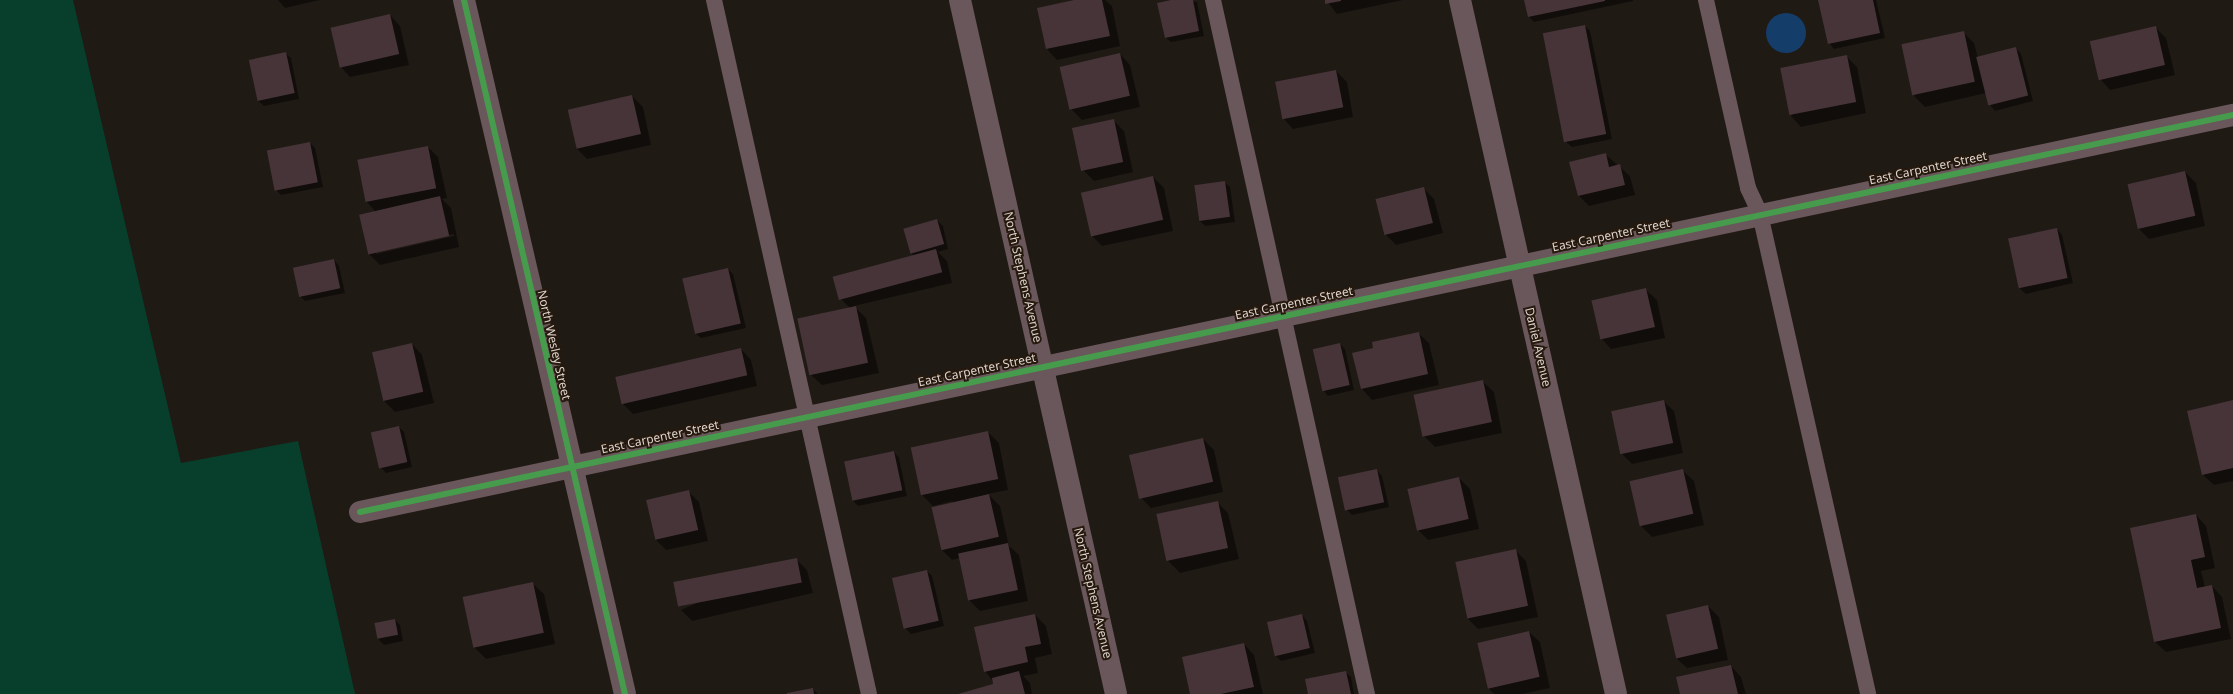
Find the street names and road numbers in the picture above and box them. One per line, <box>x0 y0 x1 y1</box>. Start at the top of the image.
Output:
street label: East Carpenter Street <box>1868 148 1988 188</box>
street label: North Stephens Avenue <box>1001 210 1045 344</box>
street label: East Carpenter Street <box>1551 215 1671 255</box>
street label: East Carpenter Street <box>1234 283 1354 323</box>
street label: North Wesley Street <box>534 289 574 401</box>
street label: Daniel Avenue <box>1522 306 1554 388</box>
street label: East Carpenter Street <box>917 350 1037 390</box>
street label: East Carpenter Street <box>600 417 720 457</box>
street label: North Stephens Avenue <box>1071 526 1115 660</box>

